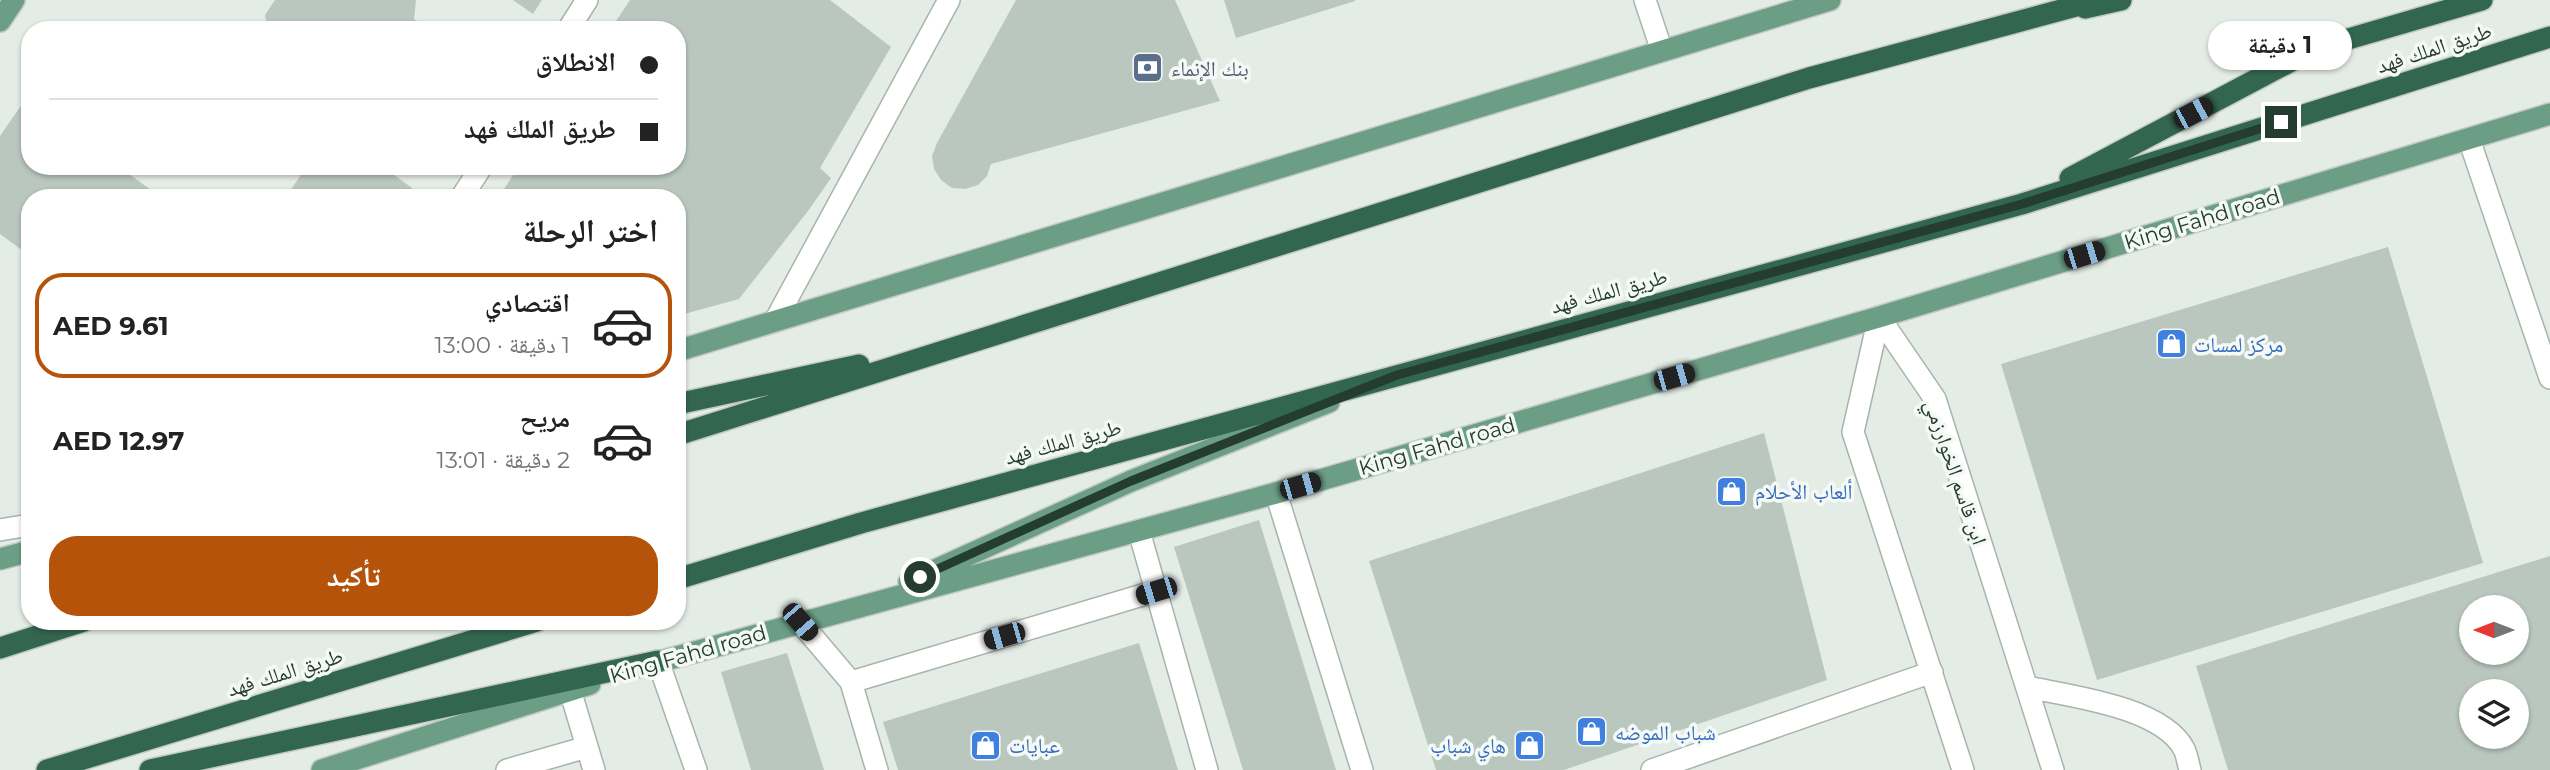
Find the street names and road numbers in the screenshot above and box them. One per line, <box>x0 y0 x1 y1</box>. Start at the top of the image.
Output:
street label: طريق الملك فهد <box>2373 18 2495 79</box>
street label: King Fahd road <box>2121 183 2283 255</box>
street label: طريق الملك فهد <box>1548 263 1670 320</box>
street label: ابن قاسم الخوارزمي <box>1915 396 1992 549</box>
street label: King Fahd road <box>1356 412 1518 480</box>
street label: طريق الملك فهد <box>1002 414 1124 471</box>
street label: King Fahd road <box>607 620 769 688</box>
street label: طريق الملك فهد <box>224 643 346 702</box>

